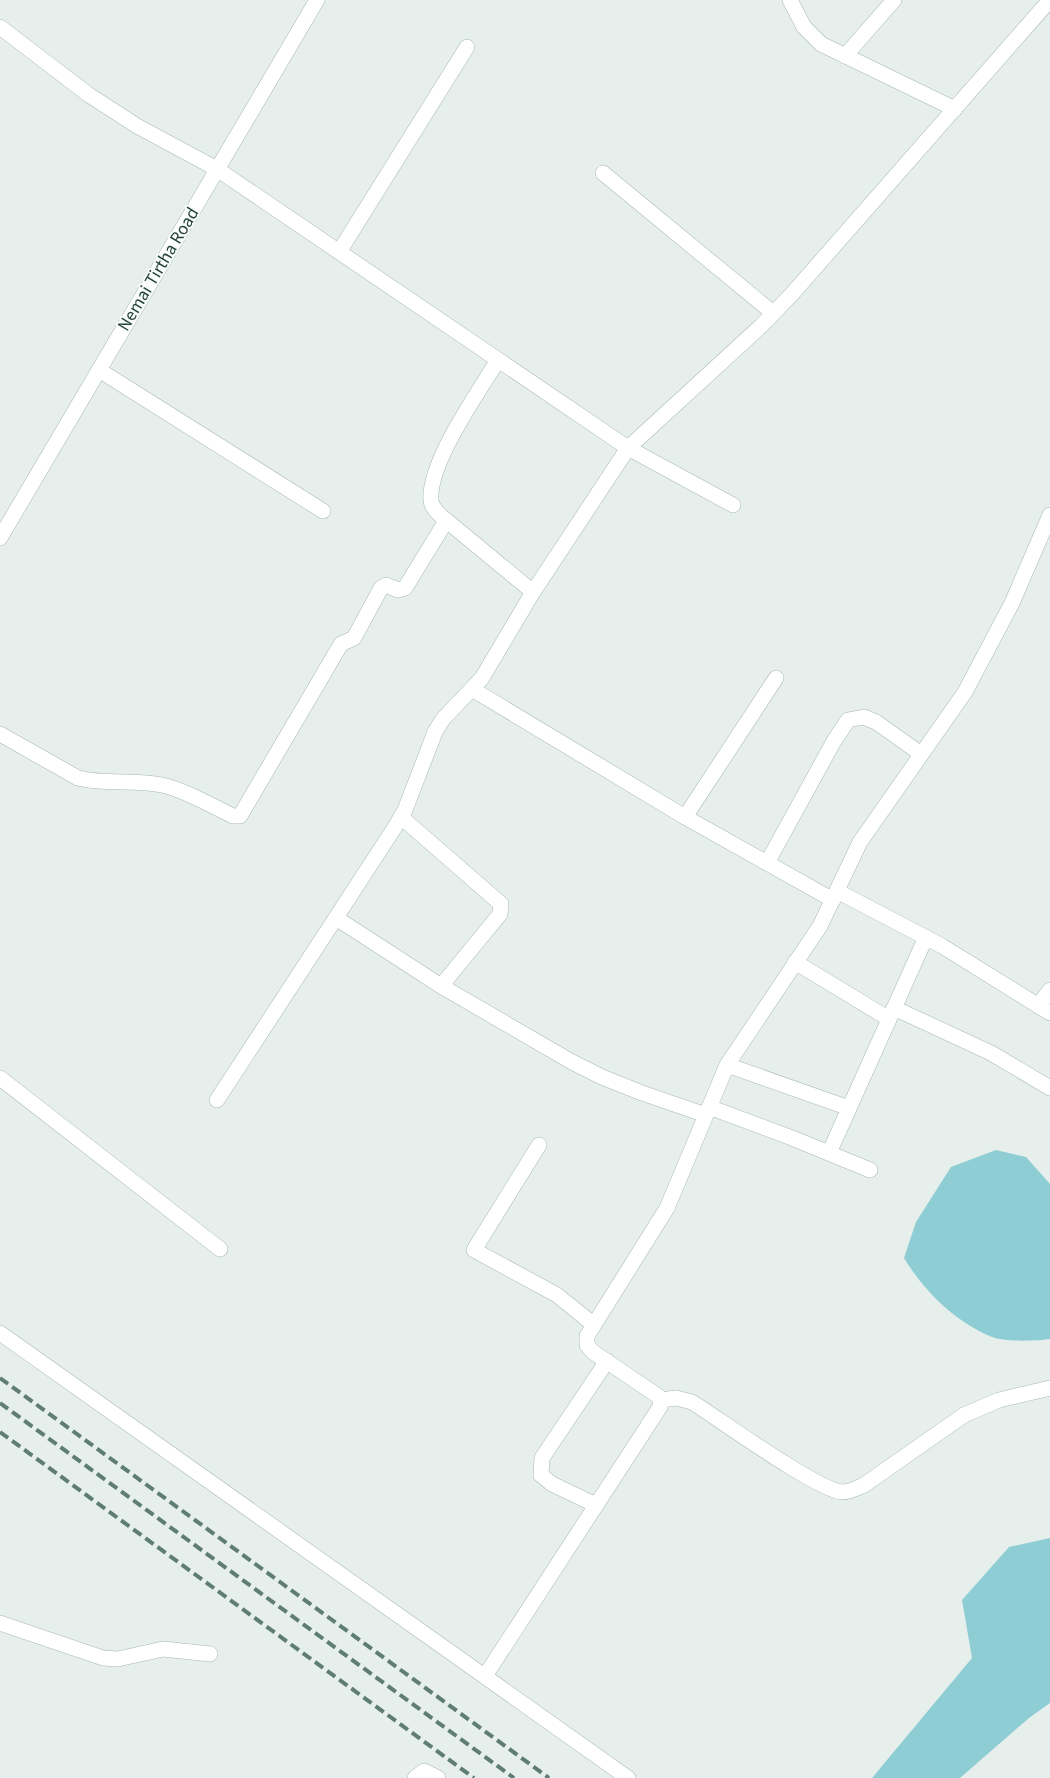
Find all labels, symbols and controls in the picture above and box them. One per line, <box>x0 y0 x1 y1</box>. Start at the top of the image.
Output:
street label: Nemai Tirtha Road <box>112 203 205 336</box>

